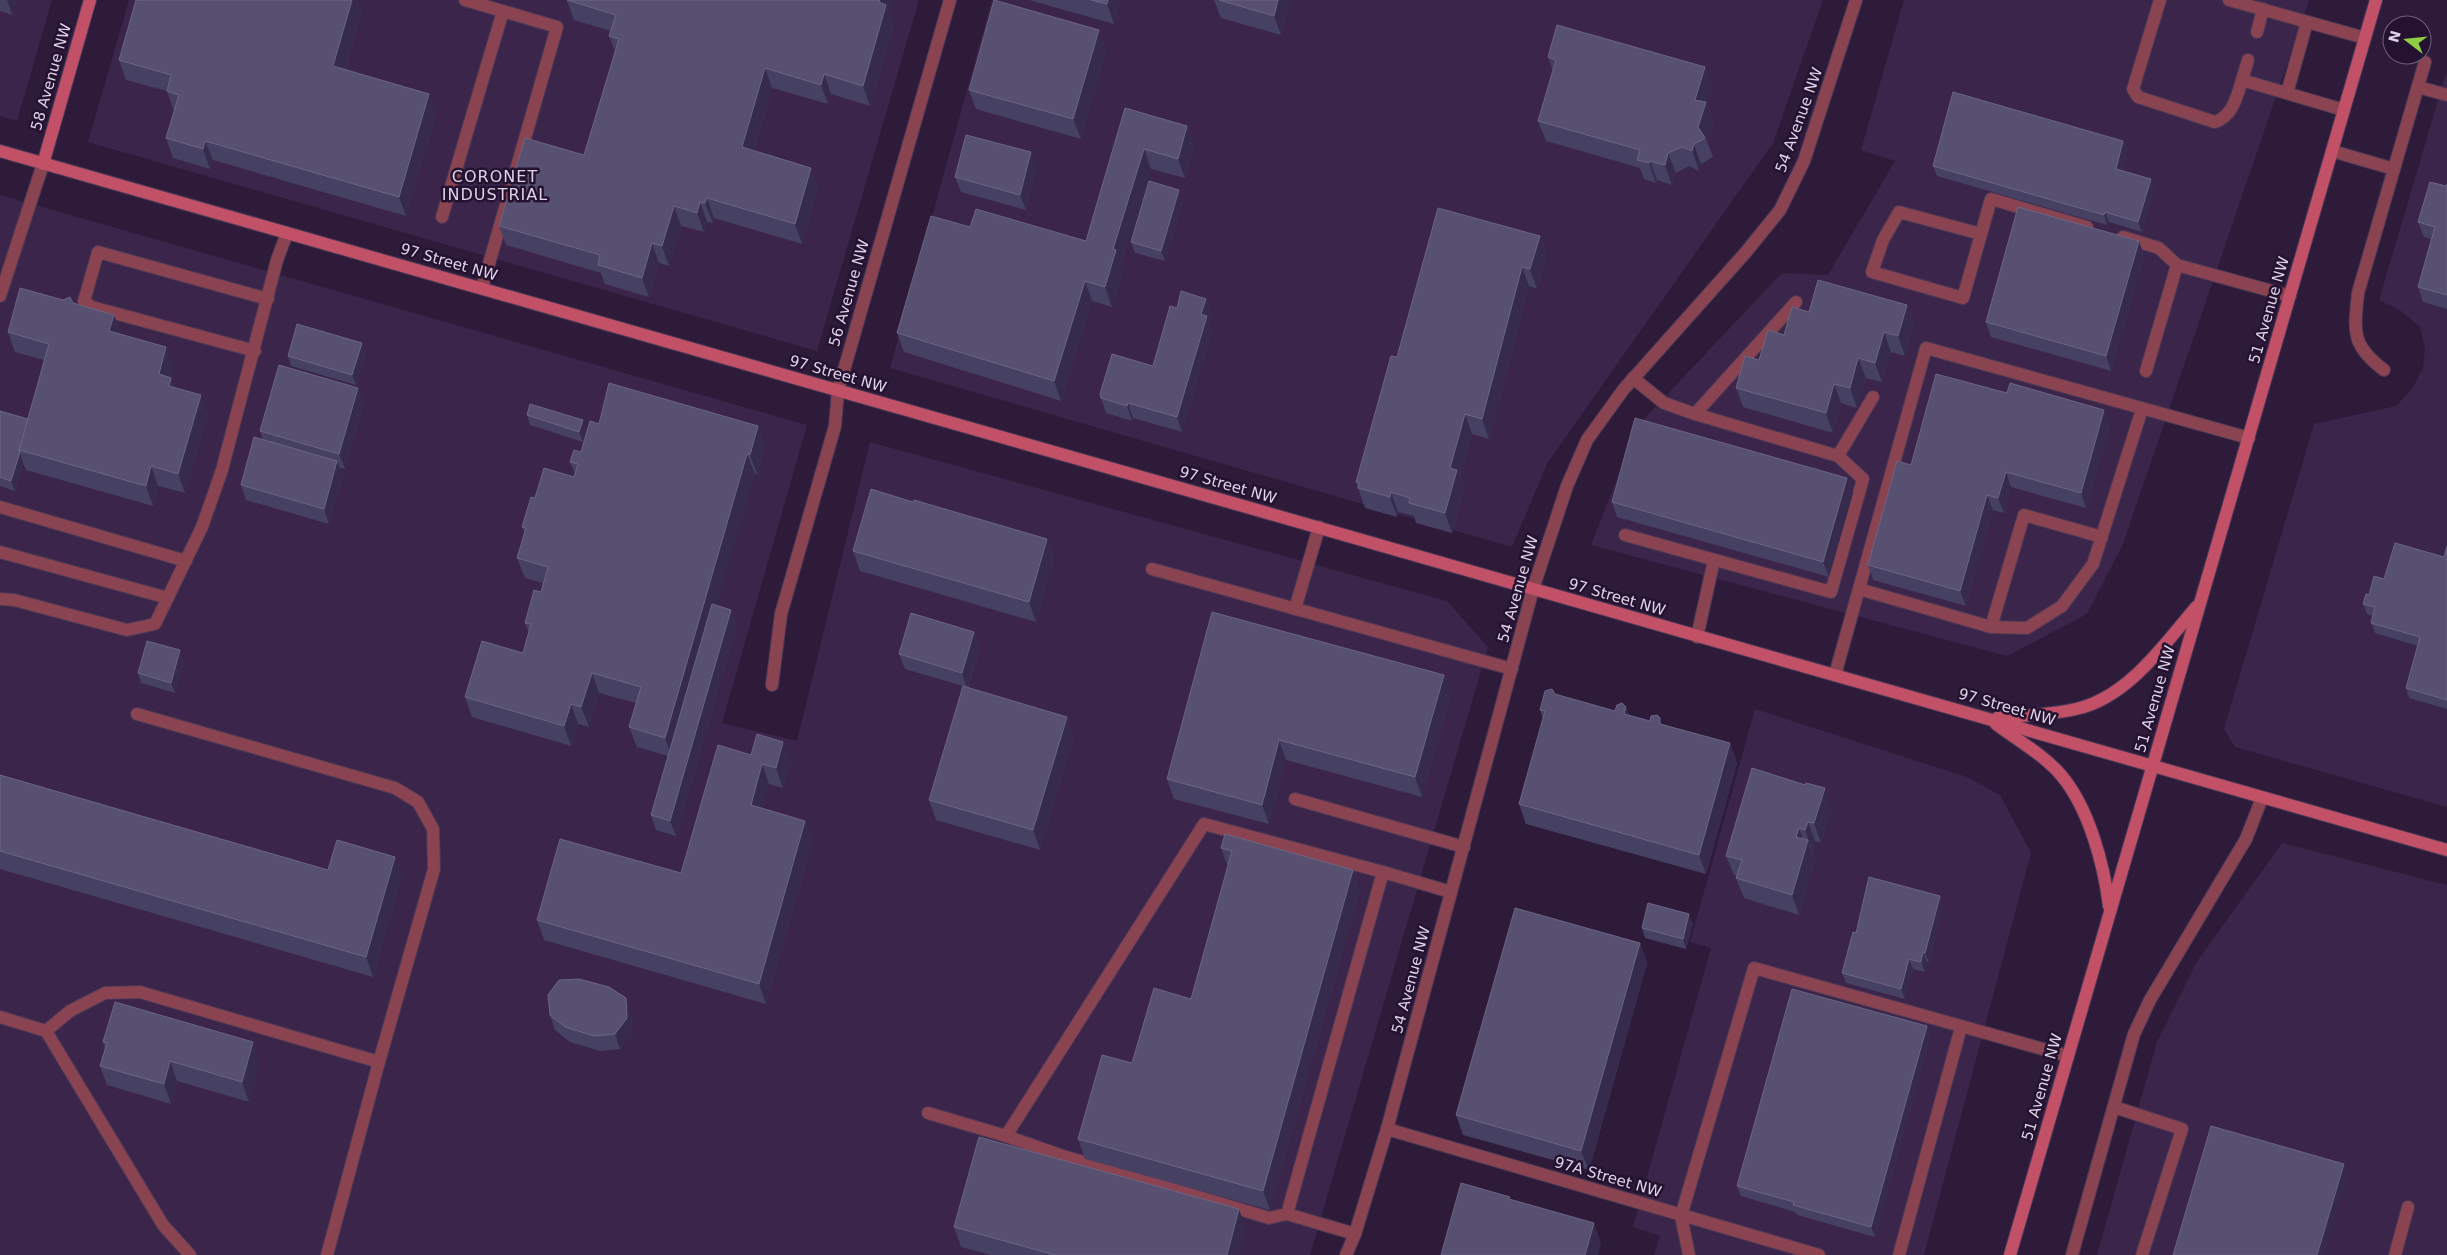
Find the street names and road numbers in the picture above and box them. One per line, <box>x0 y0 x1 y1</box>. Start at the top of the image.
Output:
street label: 58 Avenue NW <box>27 21 75 133</box>
street label: 54 Avenue NW <box>1772 65 1826 175</box>
street label: 56 Avenue NW <box>825 237 873 349</box>
street label: 97 Street NW <box>398 240 500 285</box>
street label: 51 Avenue NW <box>2245 254 2293 366</box>
street label: 97 Street NW <box>787 352 889 397</box>
street label: 97 Street NW <box>1177 463 1279 508</box>
street label: 54 Avenue NW <box>1494 533 1542 645</box>
street label: 97 Street NW <box>1566 575 1668 620</box>
street label: 51 Avenue NW <box>2131 643 2179 755</box>
street label: 97 Street NW <box>1956 685 2058 730</box>
street label: 54 Avenue NW <box>1388 924 1434 1036</box>
street label: 51 Avenue NW <box>2018 1031 2066 1143</box>
street label: 97A Street NW <box>1552 1153 1664 1201</box>

